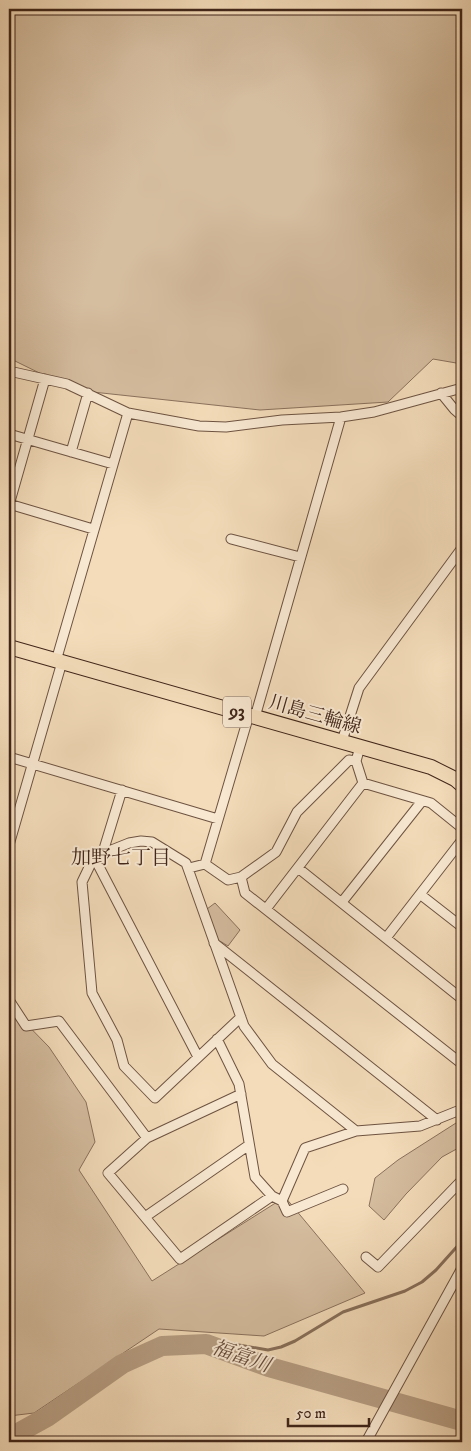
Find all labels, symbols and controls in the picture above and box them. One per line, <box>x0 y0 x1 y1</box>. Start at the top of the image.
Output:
street label: 川島三輪線 <box>266 691 364 739</box>
road number: 93 <box>223 696 251 728</box>
district label: 加野七丁目 <box>71 846 171 871</box>
water label: 福富川 <box>209 1335 275 1379</box>
scale bar <box>288 1396 370 1428</box>
text: 50 m <box>296 1404 326 1423</box>

